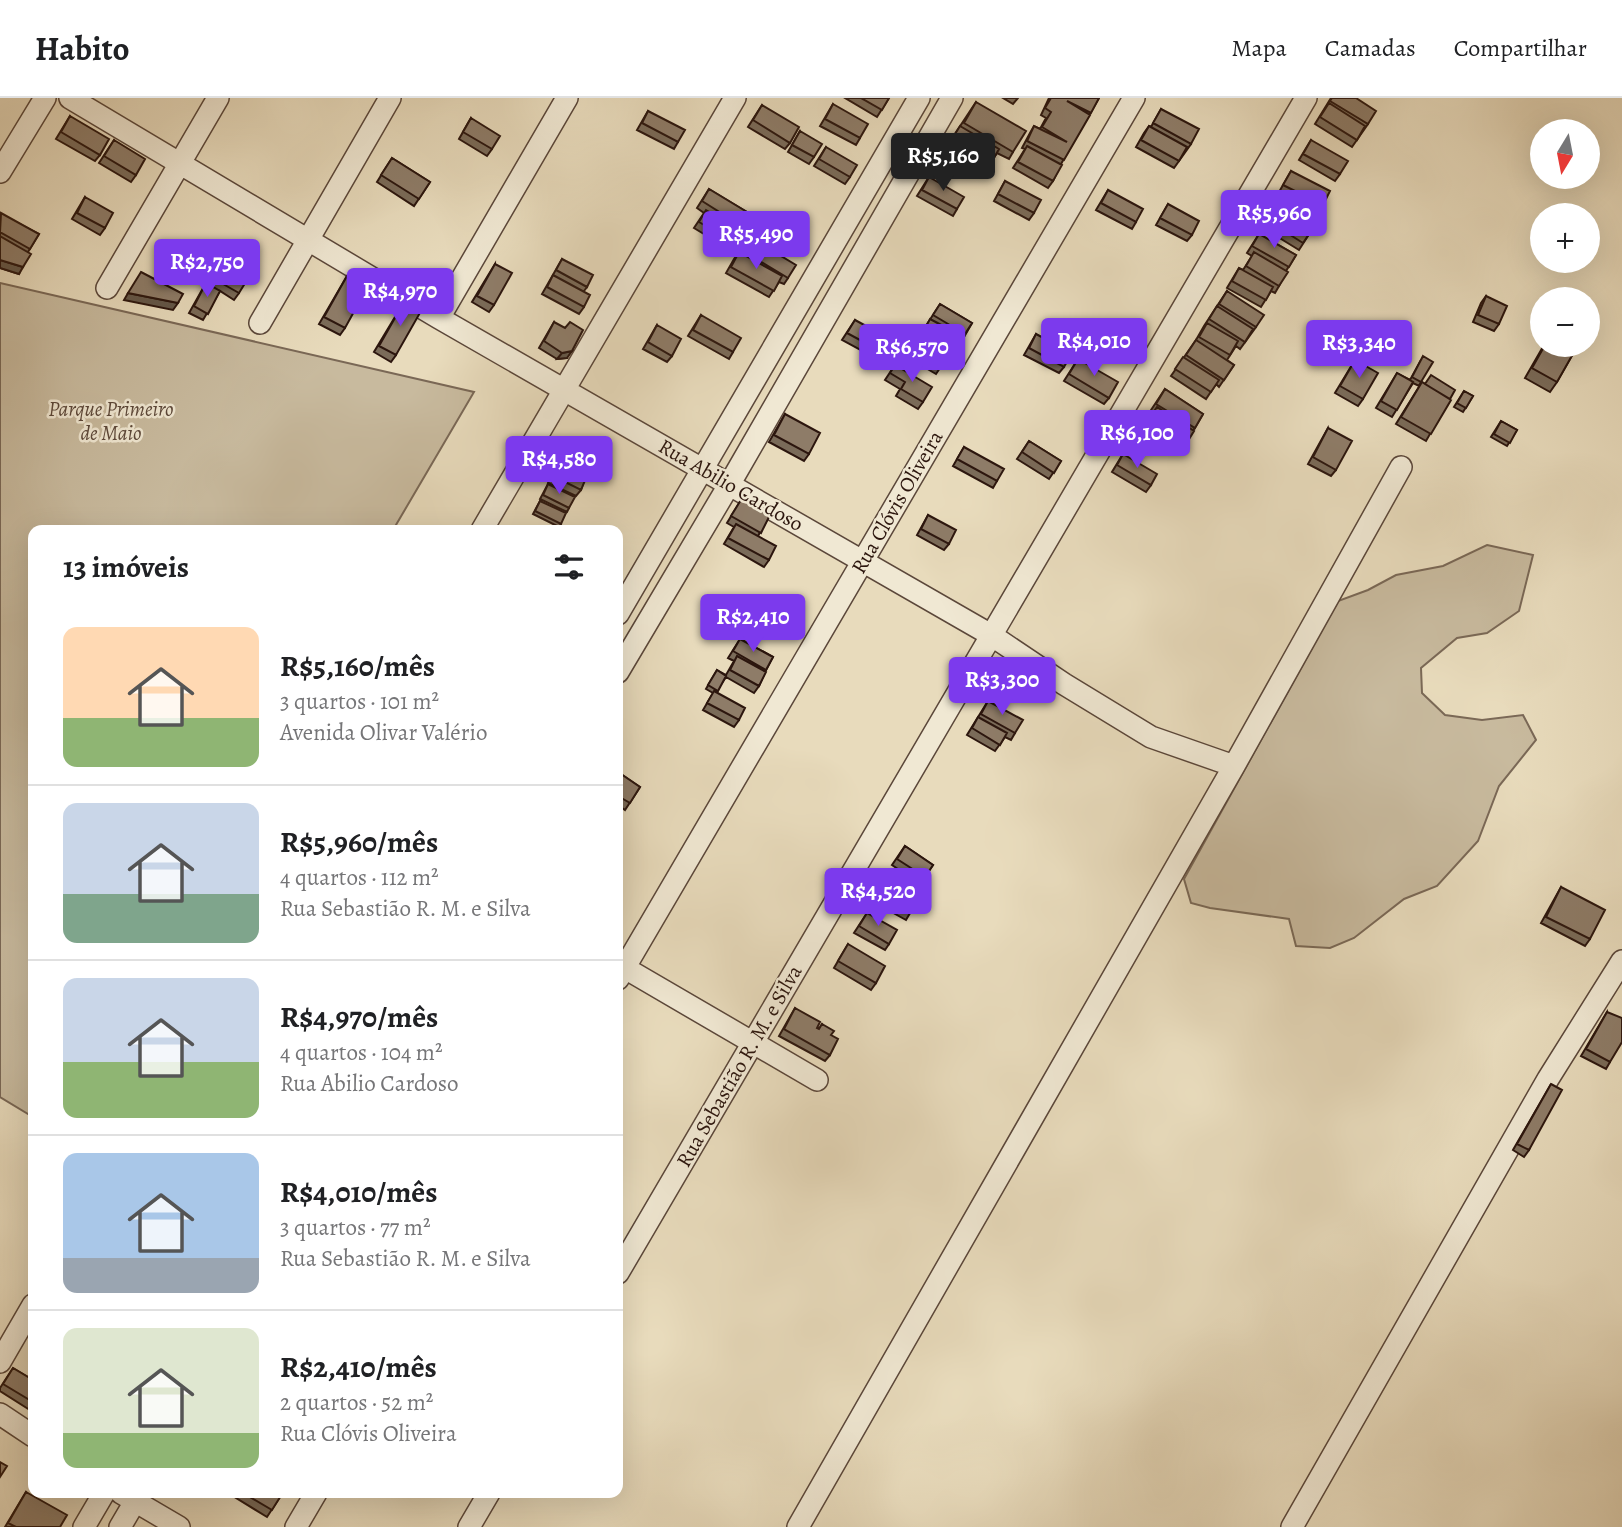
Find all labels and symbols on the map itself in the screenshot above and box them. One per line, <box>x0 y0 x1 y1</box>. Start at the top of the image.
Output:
north arrow <box>1530 119 1600 189</box>
pin: R$5,160 <box>878 134 1008 193</box>
pin: R$5,960 <box>1209 190 1339 250</box>
pin: R$5,490 <box>691 212 821 271</box>
pin: R$2,750 <box>142 240 272 299</box>
pin: R$4,970 <box>335 268 465 328</box>
pin: R$4,010 <box>1029 318 1159 378</box>
pin: R$3,340 <box>1294 320 1424 380</box>
pin: R$6,570 <box>847 324 977 384</box>
park label: Parque Primeiro de Maio <box>48 395 174 447</box>
pin: R$6,100 <box>1072 410 1202 470</box>
street label: Rua Clóvis Oliveira <box>845 425 950 579</box>
street label: Rua Abilio Cardoso <box>653 432 809 538</box>
pin: R$4,580 <box>494 436 624 496</box>
pin: R$2,410 <box>688 594 818 654</box>
pin: R$3,300 <box>937 658 1067 717</box>
pin: R$4,520 <box>813 868 943 928</box>
street label: Rua Sebastião R. M. e Silva <box>670 960 808 1172</box>

